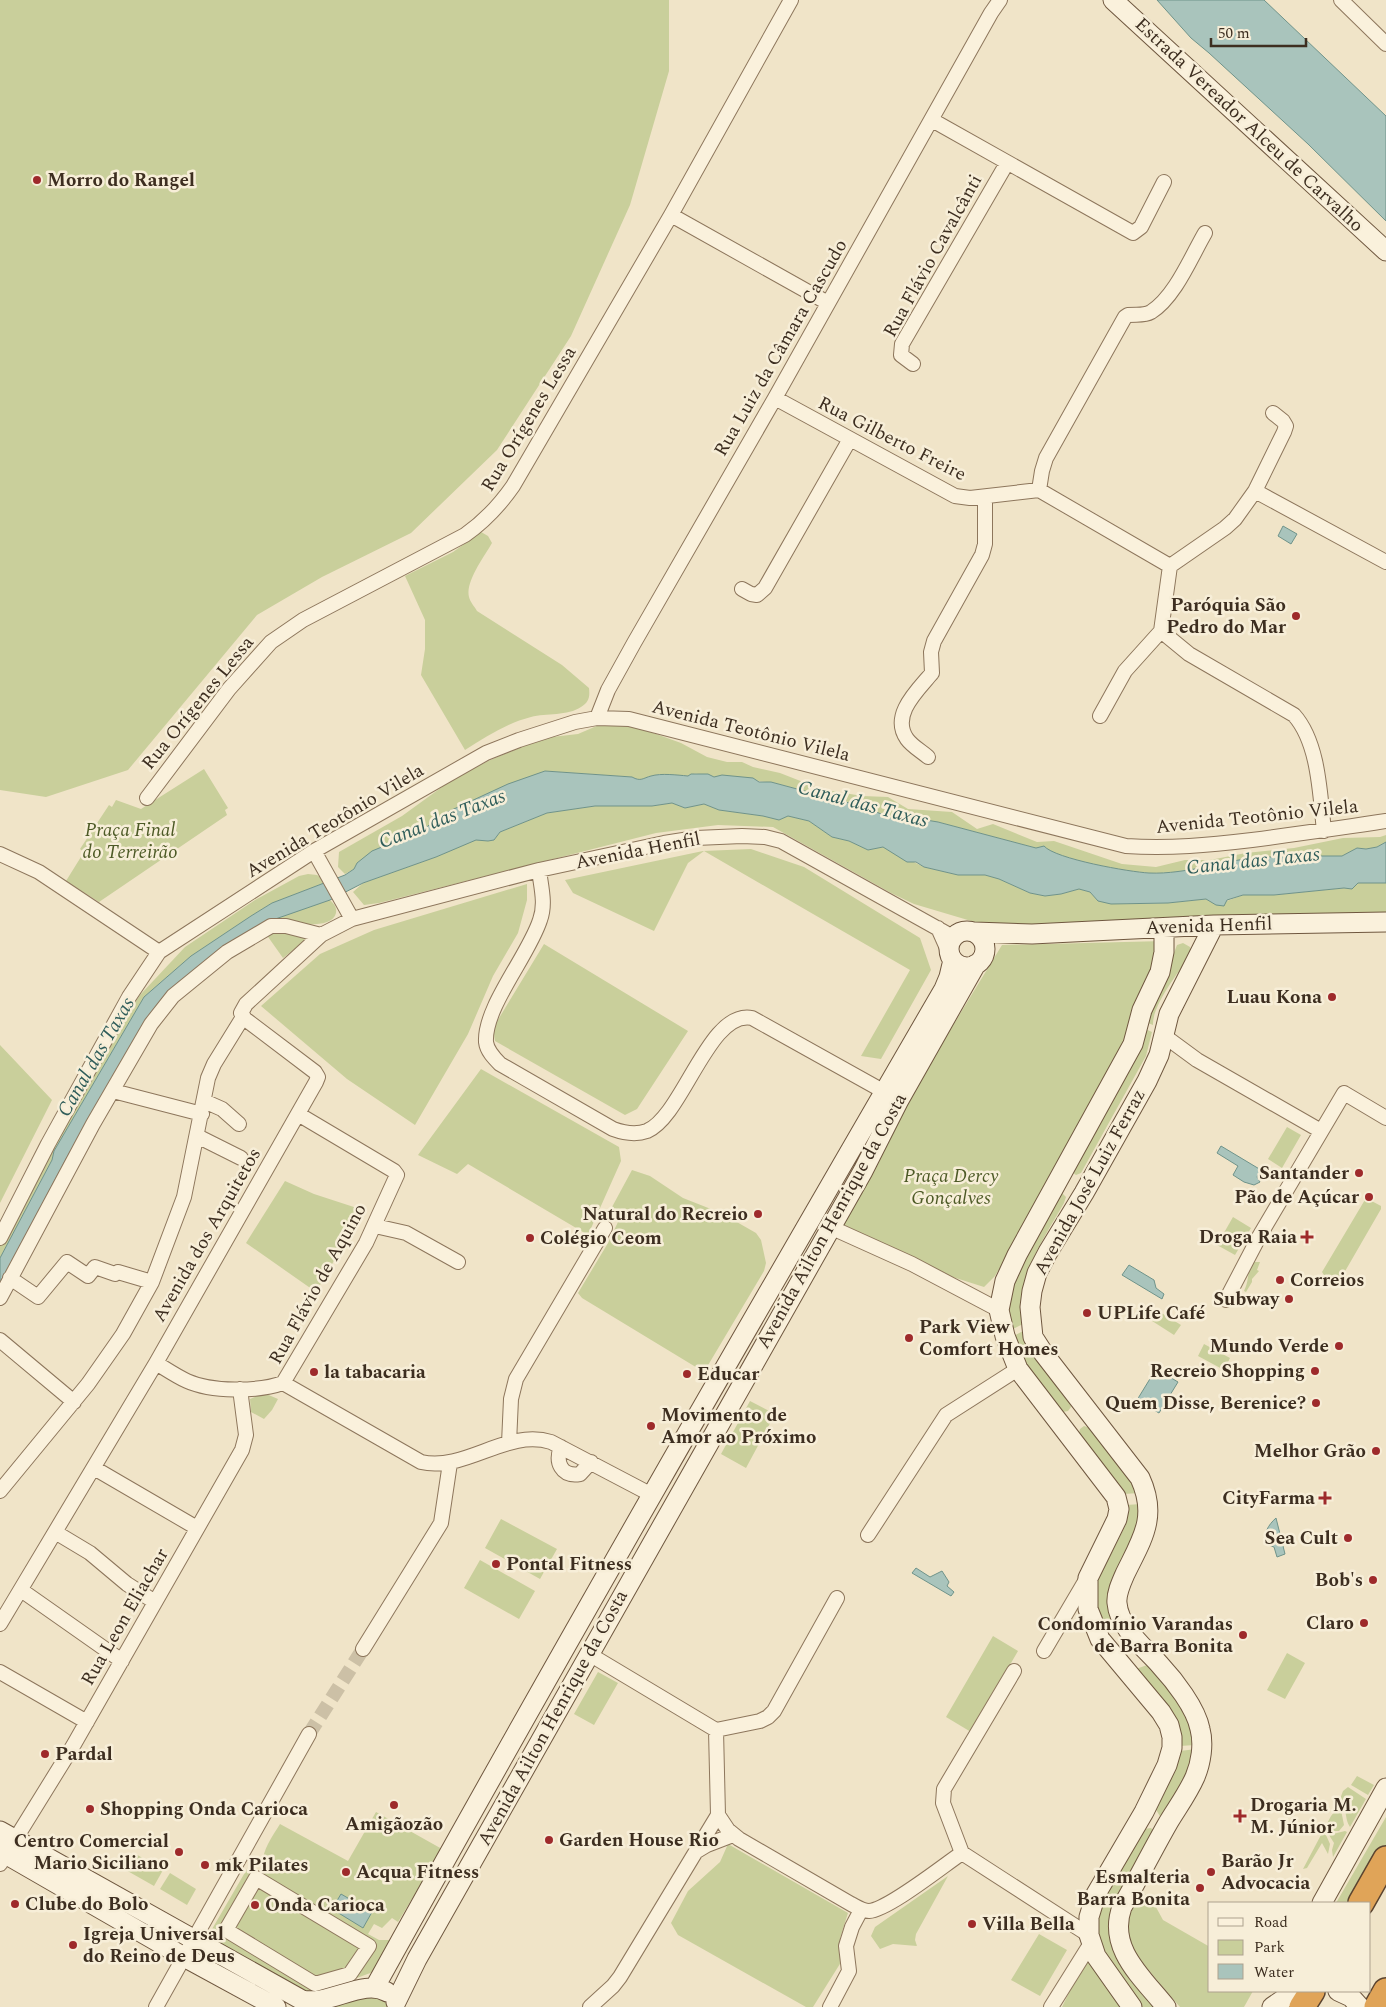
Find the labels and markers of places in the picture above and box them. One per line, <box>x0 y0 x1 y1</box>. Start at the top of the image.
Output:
place label: Morro do Rangel <box>47 166 195 195</box>
marker: Morro do Rangel <box>31 174 43 186</box>
place label: Paróquia São Pedro do Mar <box>1166 591 1287 642</box>
marker: Paróquia São Pedro do Mar <box>1290 610 1302 622</box>
place label: Luau Kona <box>1227 983 1322 1012</box>
marker: Luau Kona <box>1326 991 1338 1003</box>
place label: Santander <box>1259 1159 1350 1188</box>
marker: Santander <box>1353 1167 1365 1179</box>
place label: Pão de Açúcar <box>1234 1183 1360 1212</box>
marker: Pão de Açúcar <box>1363 1191 1375 1203</box>
place label: Natural do Recreio <box>582 1200 748 1229</box>
marker: Natural do Recreio <box>752 1208 764 1220</box>
place label: Droga Raia <box>1199 1223 1297 1252</box>
place label: Colégio Ceom <box>540 1224 662 1253</box>
marker: Droga Raia <box>1301 1231 1313 1243</box>
marker: Colégio Ceom <box>524 1232 536 1244</box>
place label: Correios <box>1290 1266 1365 1295</box>
marker: Correios <box>1274 1274 1286 1286</box>
place label: Subway <box>1213 1285 1280 1314</box>
marker: Subway <box>1283 1293 1295 1305</box>
place label: UPLife Café <box>1097 1299 1205 1328</box>
marker: UPLife Café <box>1081 1307 1093 1319</box>
place label: Park View Comfort Homes <box>919 1313 1059 1364</box>
marker: Park View Comfort Homes <box>903 1332 915 1344</box>
place label: Mundo Verde <box>1210 1332 1329 1361</box>
marker: Mundo Verde <box>1333 1340 1345 1352</box>
place label: Recreio Shopping <box>1150 1357 1305 1386</box>
place label: la tabacaria <box>324 1358 426 1387</box>
place label: Educar <box>697 1360 760 1389</box>
marker: Recreio Shopping <box>1309 1365 1321 1377</box>
marker: la tabacaria <box>308 1366 320 1378</box>
marker: Educar <box>681 1368 693 1380</box>
place label: Quem Disse, Berenice? <box>1105 1389 1306 1418</box>
marker: Quem Disse, Berenice? <box>1310 1397 1322 1409</box>
place label: Movimento de Amor ao Próximo <box>661 1401 816 1452</box>
marker: Movimento de Amor ao Próximo <box>645 1420 657 1432</box>
place label: Melhor Grão <box>1254 1437 1366 1466</box>
marker: Melhor Grão <box>1370 1445 1382 1457</box>
place label: CityFarma <box>1222 1484 1315 1513</box>
marker: CityFarma <box>1319 1492 1331 1504</box>
place label: Sea Cult <box>1265 1524 1338 1553</box>
marker: Sea Cult <box>1342 1532 1354 1544</box>
place label: Pontal Fitness <box>506 1550 632 1579</box>
marker: Pontal Fitness <box>490 1558 502 1570</box>
place label: Bob's <box>1315 1566 1363 1595</box>
marker: Bob's <box>1367 1574 1379 1586</box>
place label: Claro <box>1306 1609 1354 1638</box>
place label: Condomínio Varandas de Barra Bonita <box>1037 1610 1233 1661</box>
marker: Claro <box>1358 1617 1370 1629</box>
marker: Condomínio Varandas de Barra Bonita <box>1237 1629 1249 1641</box>
place label: Pardal <box>55 1740 113 1769</box>
marker: Pardal <box>39 1748 51 1760</box>
place label: Drogaria M. M. Júnior <box>1250 1791 1357 1842</box>
place label: Shopping Onda Carioca <box>100 1795 308 1824</box>
marker: Amigãozão <box>388 1799 400 1811</box>
marker: Shopping Onda Carioca <box>84 1803 96 1815</box>
place label: Amigãozão <box>345 1810 443 1839</box>
marker: Drogaria M. M. Júnior <box>1234 1810 1246 1822</box>
place label: Garden House Rio <box>559 1826 719 1855</box>
place label: Centro Comercial Mario Siciliano <box>14 1827 169 1878</box>
marker: Garden House Rio <box>543 1834 555 1846</box>
marker: Centro Comercial Mario Siciliano <box>173 1846 185 1858</box>
place label: Barão Jr Advocacia <box>1221 1847 1311 1898</box>
place label: mk Pilates <box>215 1851 309 1880</box>
place label: Acqua Fitness <box>356 1858 479 1887</box>
marker: mk Pilates <box>199 1859 211 1871</box>
place label: Esmalteria Barra Bonita <box>1077 1863 1190 1914</box>
marker: Acqua Fitness <box>340 1866 352 1878</box>
marker: Barão Jr Advocacia <box>1205 1866 1217 1878</box>
marker: Esmalteria Barra Bonita <box>1194 1882 1206 1894</box>
place label: Clube do Bolo <box>25 1890 148 1919</box>
place label: Onda Carioca <box>265 1891 385 1920</box>
marker: Clube do Bolo <box>9 1898 21 1910</box>
marker: Onda Carioca <box>249 1899 261 1911</box>
place label: Villa Bella <box>982 1910 1075 1939</box>
marker: Villa Bella <box>966 1918 978 1930</box>
place label: Igreja Universal do Reino de Deus <box>83 1920 235 1971</box>
marker: Igreja Universal do Reino de Deus <box>67 1939 79 1951</box>

